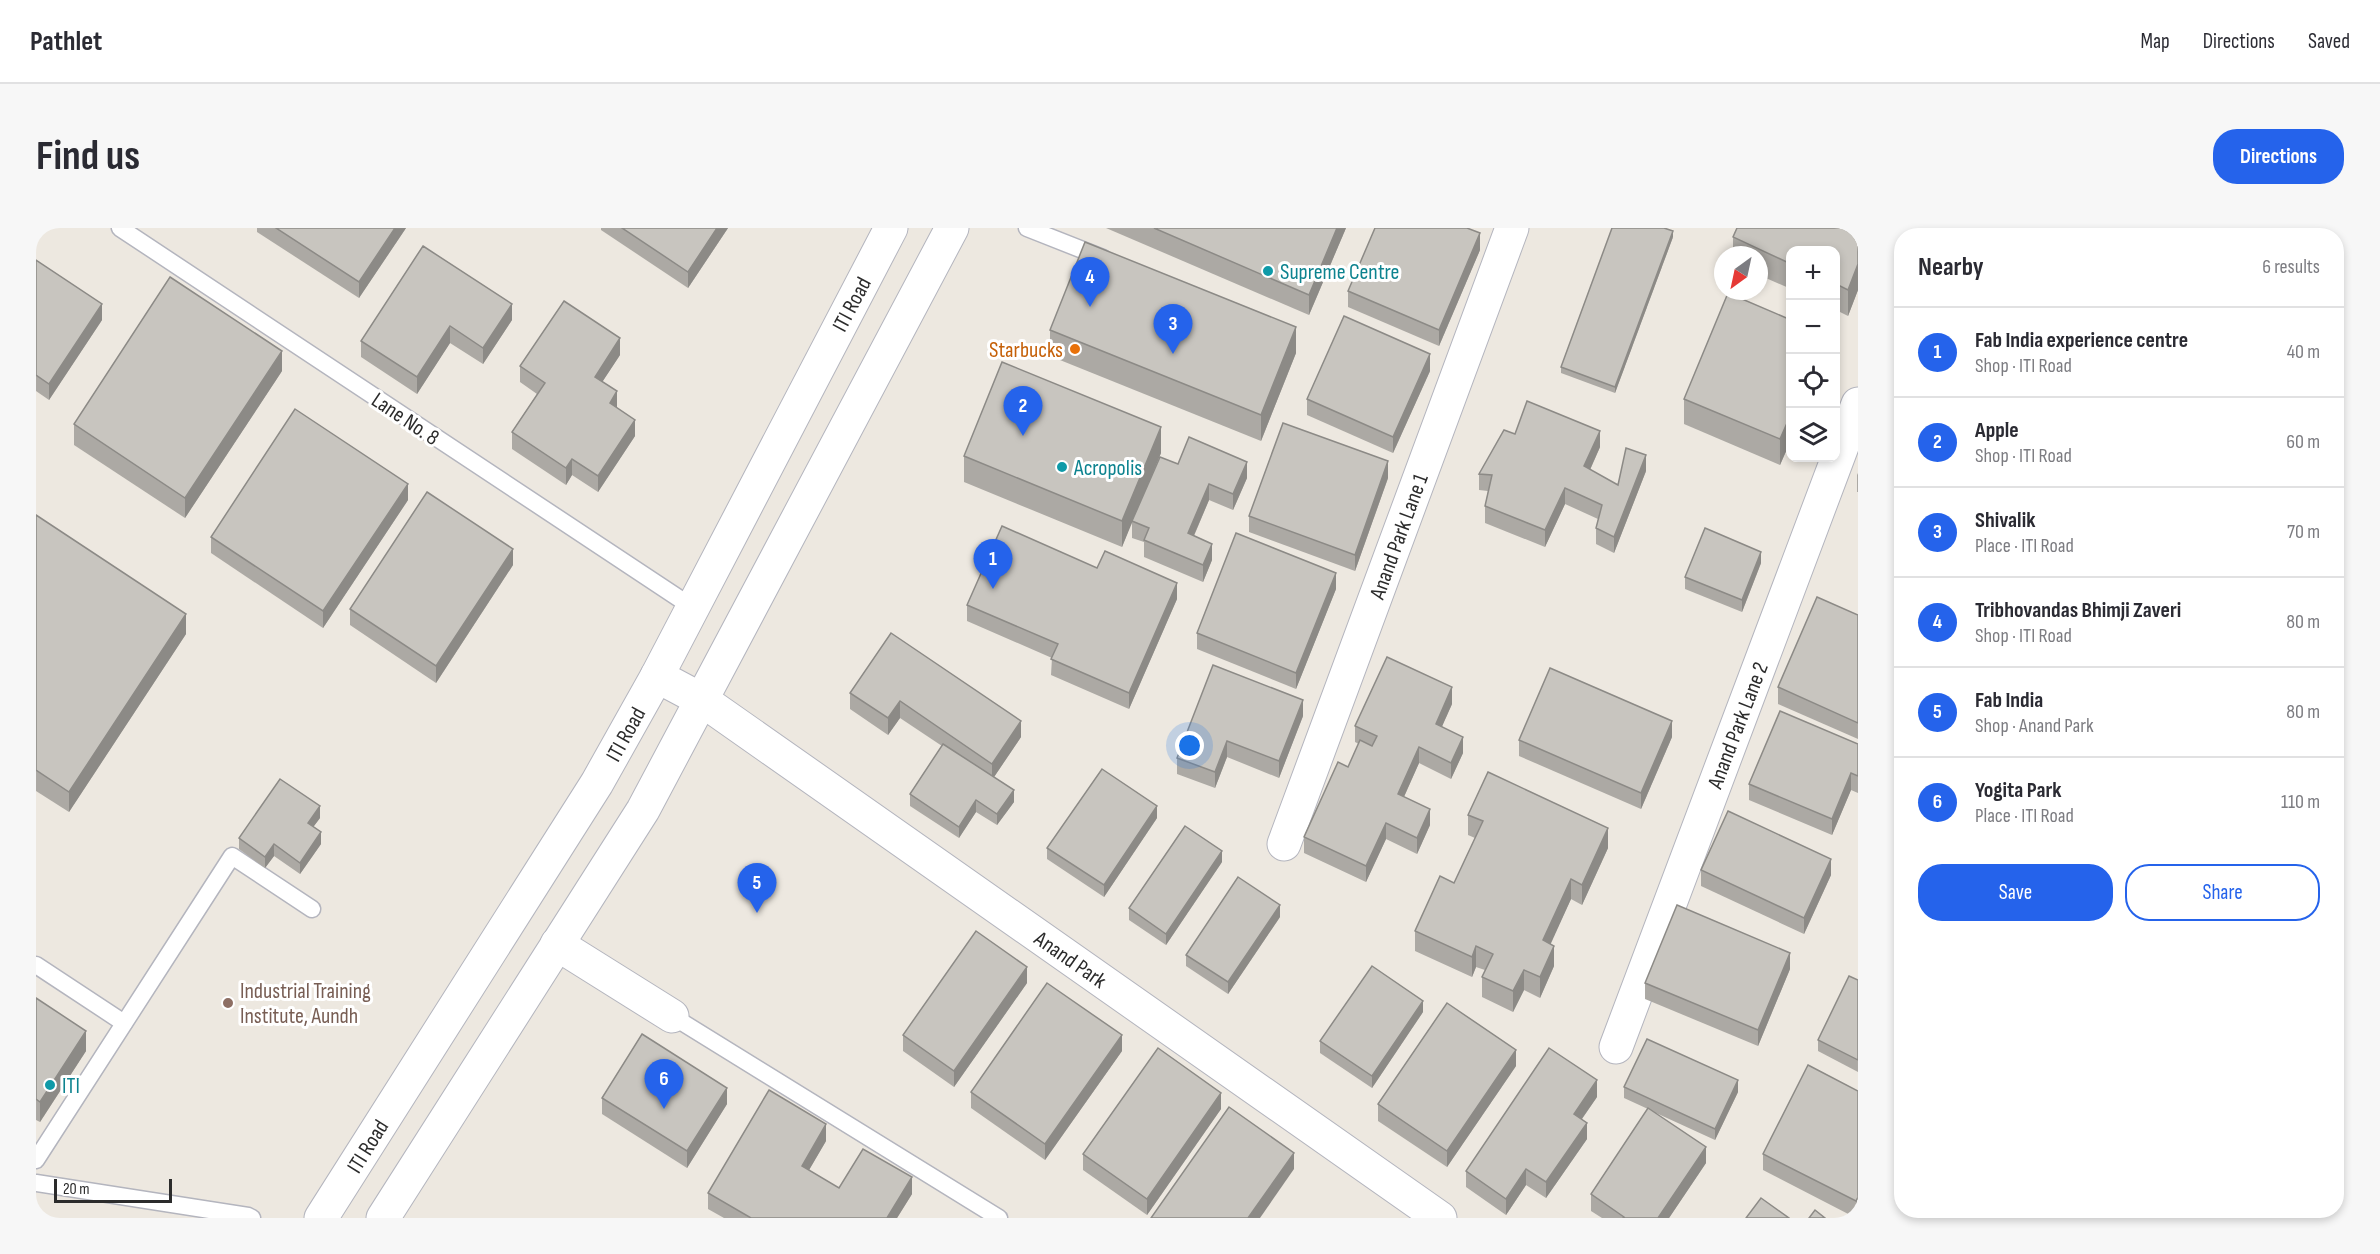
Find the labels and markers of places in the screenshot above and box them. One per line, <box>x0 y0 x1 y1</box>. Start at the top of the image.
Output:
pin: 4 <box>1070 257 1110 307</box>
place label: Supreme Centre <box>1280 259 1399 286</box>
marker: Supreme Centre <box>1261 264 1275 278</box>
pin: 3 <box>1154 304 1192 354</box>
place label: Starbucks <box>989 337 1063 364</box>
marker: Starbucks <box>1068 342 1082 356</box>
pin: 2 <box>1004 386 1042 436</box>
place label: Acropolis <box>1073 455 1142 482</box>
marker: Acropolis <box>1055 460 1069 474</box>
pin: 1 <box>974 540 1012 589</box>
pin: 5 <box>738 864 776 913</box>
place label: Industrial Training Institute, Aundh <box>240 978 371 1030</box>
marker: Industrial Training Institute, Aundh <box>221 996 235 1010</box>
pin: 6 <box>644 1060 684 1109</box>
place label: ITI <box>62 1073 80 1100</box>
marker: ITI <box>43 1078 57 1092</box>

